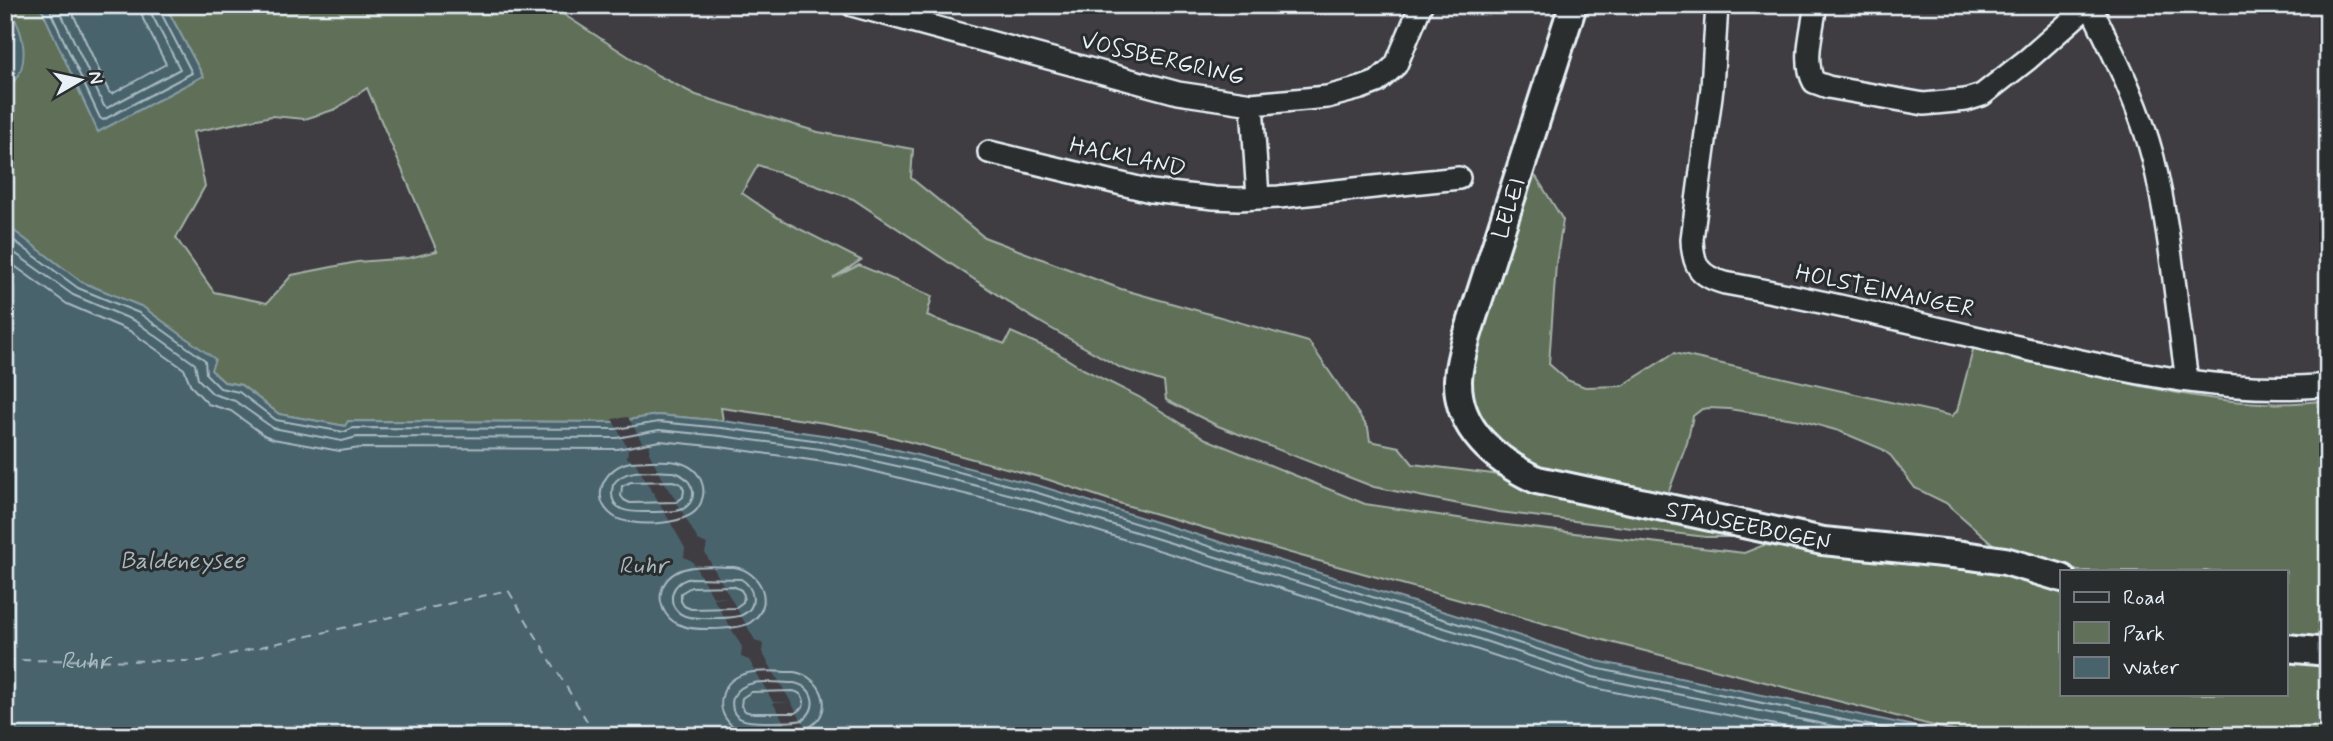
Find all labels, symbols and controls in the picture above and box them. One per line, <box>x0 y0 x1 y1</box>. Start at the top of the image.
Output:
street label: VOSSBERGRING <box>1078 27 1247 93</box>
north arrow <box>46 46 116 116</box>
text: N <box>82 69 109 86</box>
street label: HACKLAND <box>1067 131 1189 185</box>
street label: LELEI <box>1486 174 1534 243</box>
street label: HOLSTEINANGER <box>1793 258 1977 326</box>
street label: STAUSEEBOGEN <box>1663 495 1832 559</box>
water label: Baldeneysee <box>120 546 245 577</box>
water label: Ruhr <box>618 551 671 582</box>
legend <box>2060 570 2288 696</box>
text: Road <box>2123 584 2165 612</box>
text: Park <box>2123 620 2165 648</box>
water label: Ruhr <box>60 646 113 678</box>
text: Water <box>2123 654 2179 682</box>

